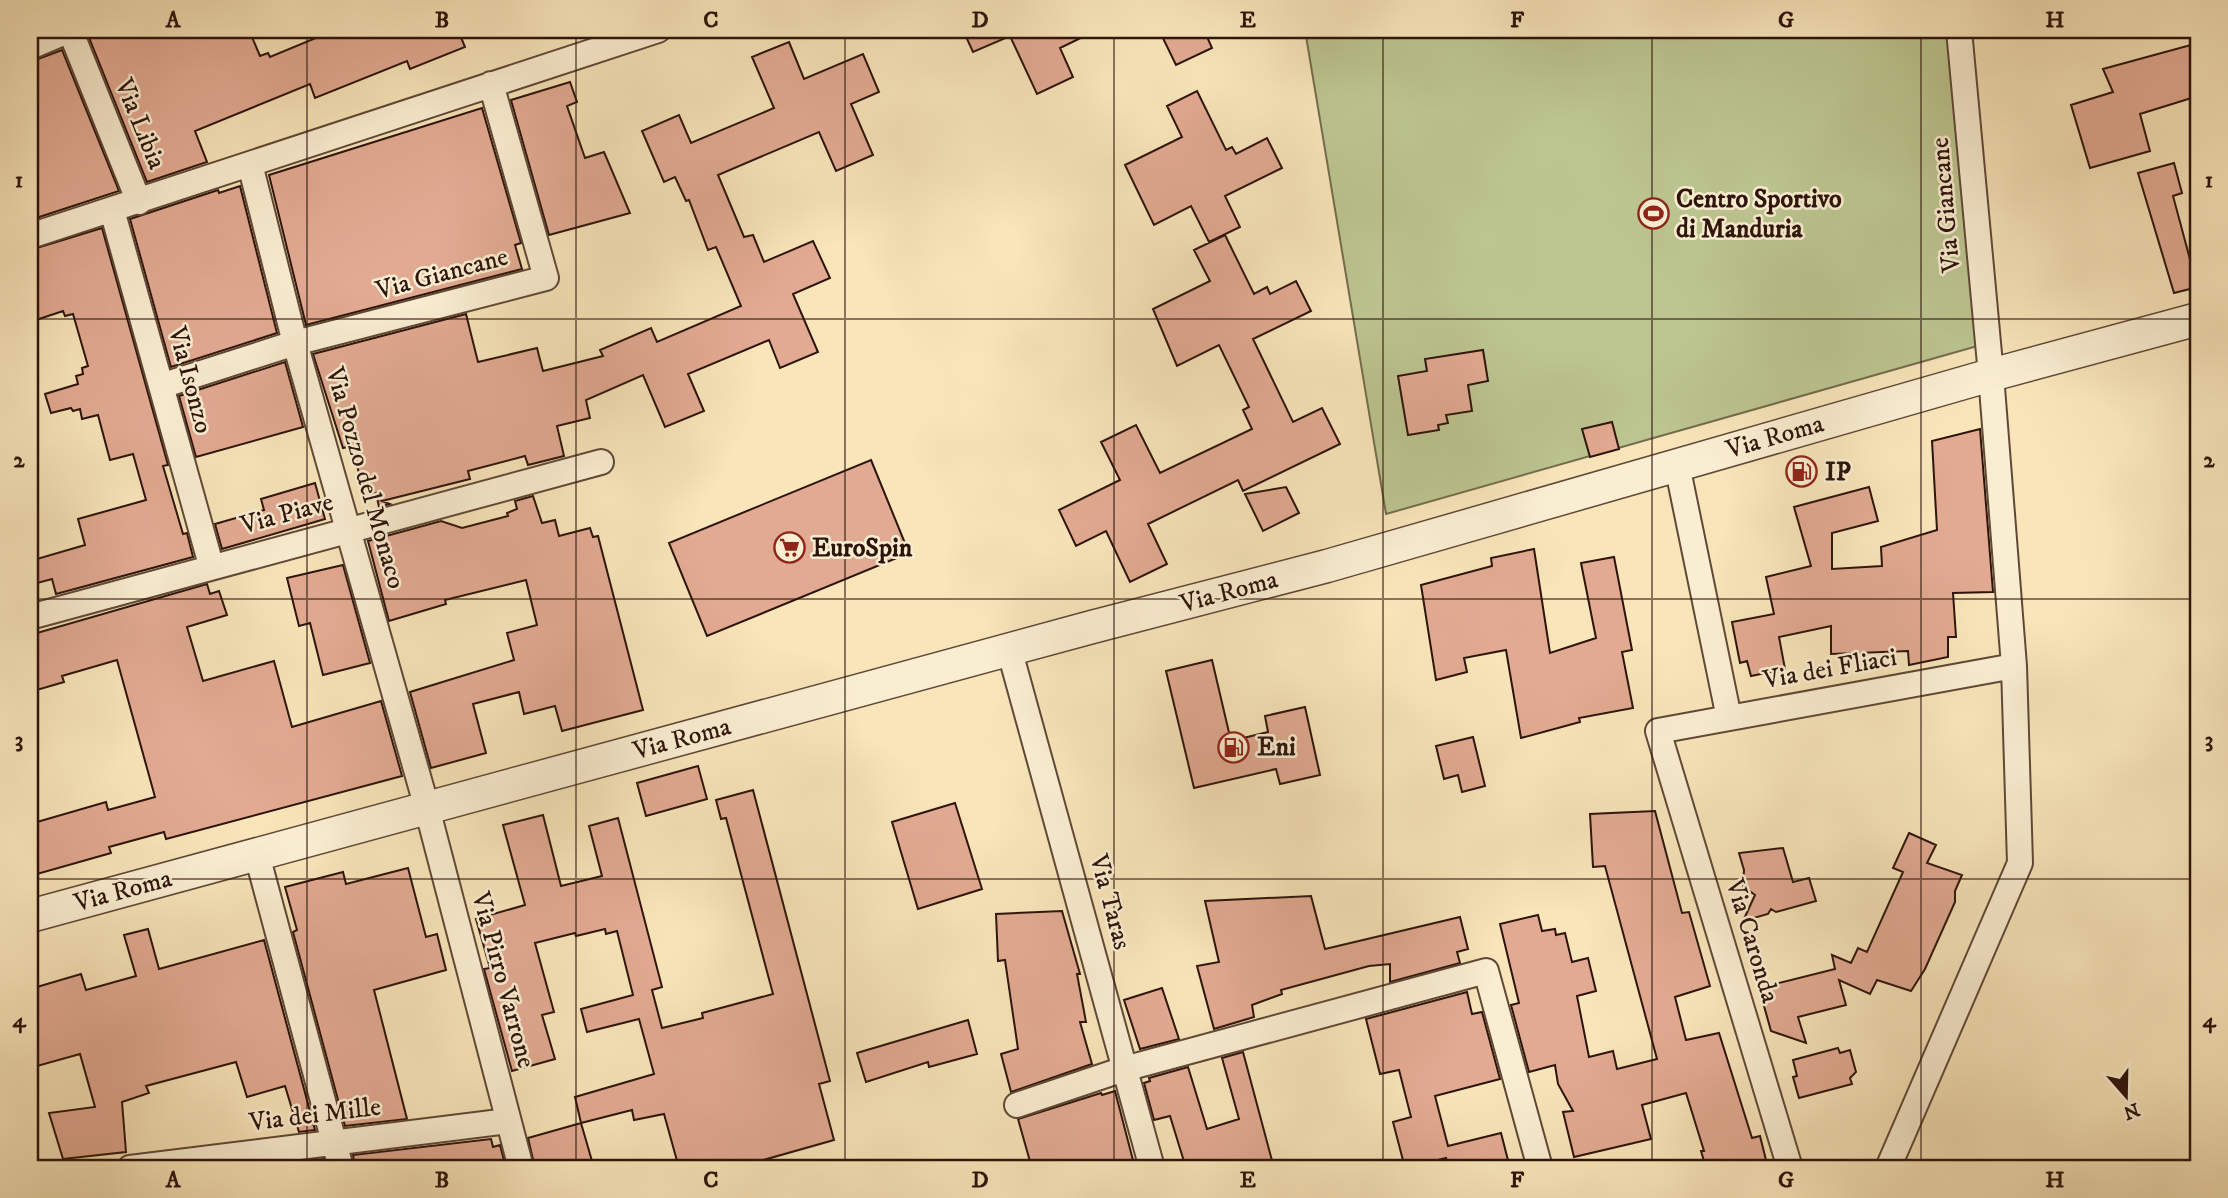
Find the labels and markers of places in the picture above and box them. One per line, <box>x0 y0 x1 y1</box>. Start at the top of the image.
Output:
place label: Centro Sportivo di Manduria <box>1676 183 1842 246</box>
sports icon: Centro Sportivo di Manduria <box>1636 197 1670 231</box>
fuel station icon: IP <box>1785 455 1819 489</box>
place label: IP <box>1825 456 1851 489</box>
supermarket icon: EuroSpin <box>772 531 806 565</box>
place label: EuroSpin <box>812 532 913 565</box>
fuel station icon: Eni <box>1217 730 1251 764</box>
place label: Eni <box>1257 731 1296 764</box>

